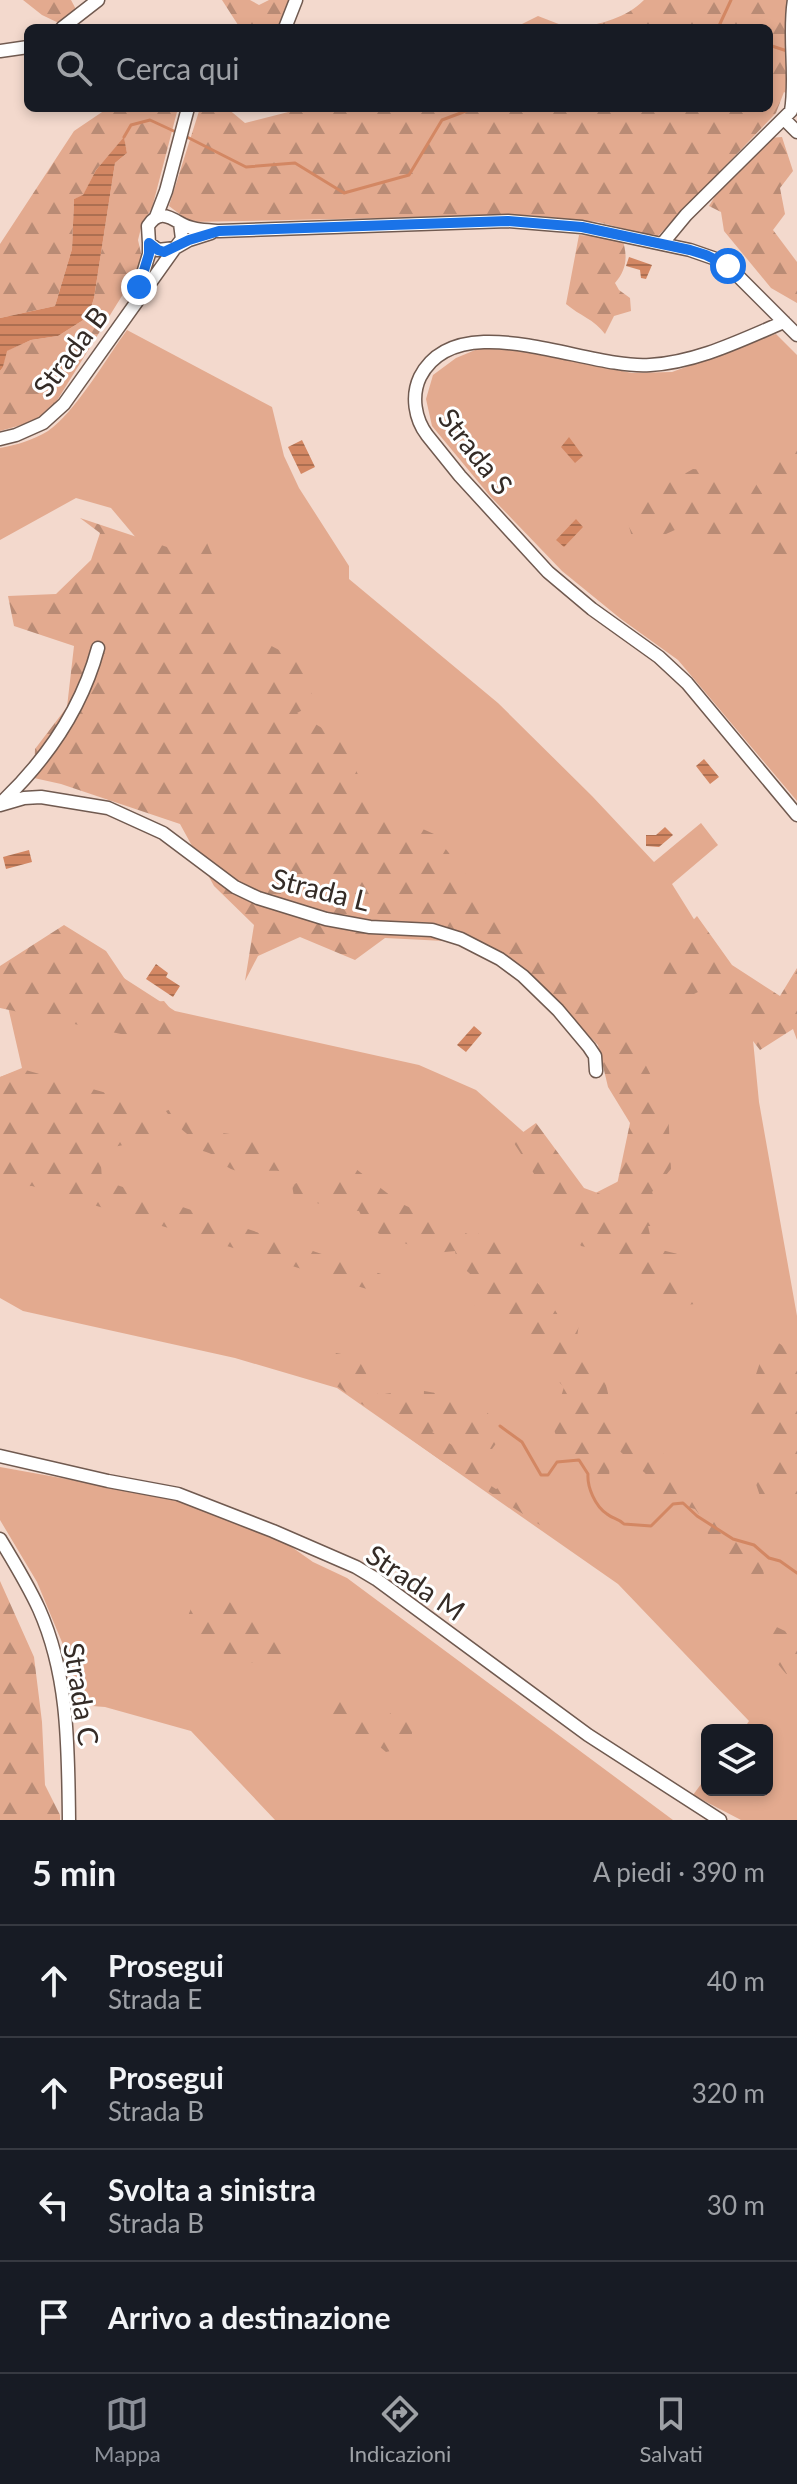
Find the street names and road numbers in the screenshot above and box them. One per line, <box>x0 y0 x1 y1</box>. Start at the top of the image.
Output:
street label: Strada B <box>25 299 115 403</box>
street label: Strada S <box>432 401 520 501</box>
street label: Strada L <box>269 860 373 918</box>
street label: Strada M <box>360 1537 472 1627</box>
street label: Strada C <box>57 1640 107 1748</box>

